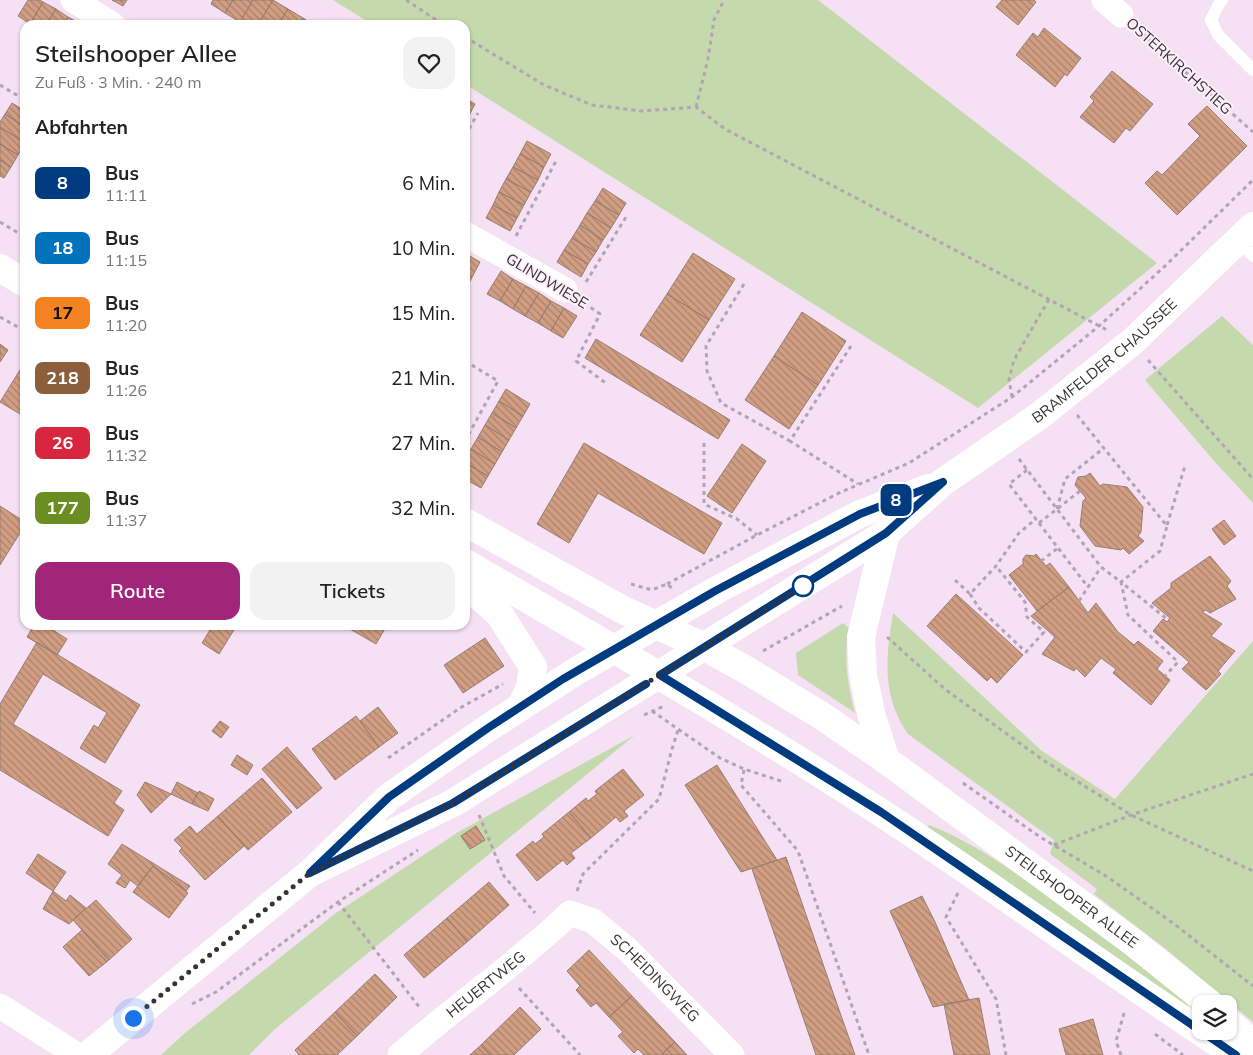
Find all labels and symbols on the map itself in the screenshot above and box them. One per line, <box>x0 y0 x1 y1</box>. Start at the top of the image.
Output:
street label: OSTERKIRCHSTIEG <box>1122 13 1236 118</box>
street label: GLINDWIESE <box>503 249 592 313</box>
street label: BRAMFELDER CHAUSSEE <box>1028 294 1181 427</box>
line badge: 8 <box>880 484 912 516</box>
unlabelled marker <box>792 575 814 597</box>
street label: STEILSHOOPER ALLEE <box>1002 841 1142 952</box>
street label: SCHEIDINGWEG <box>607 929 704 1026</box>
street label: HEUERTWEG <box>442 947 529 1022</box>
your location <box>121 1006 146 1031</box>

